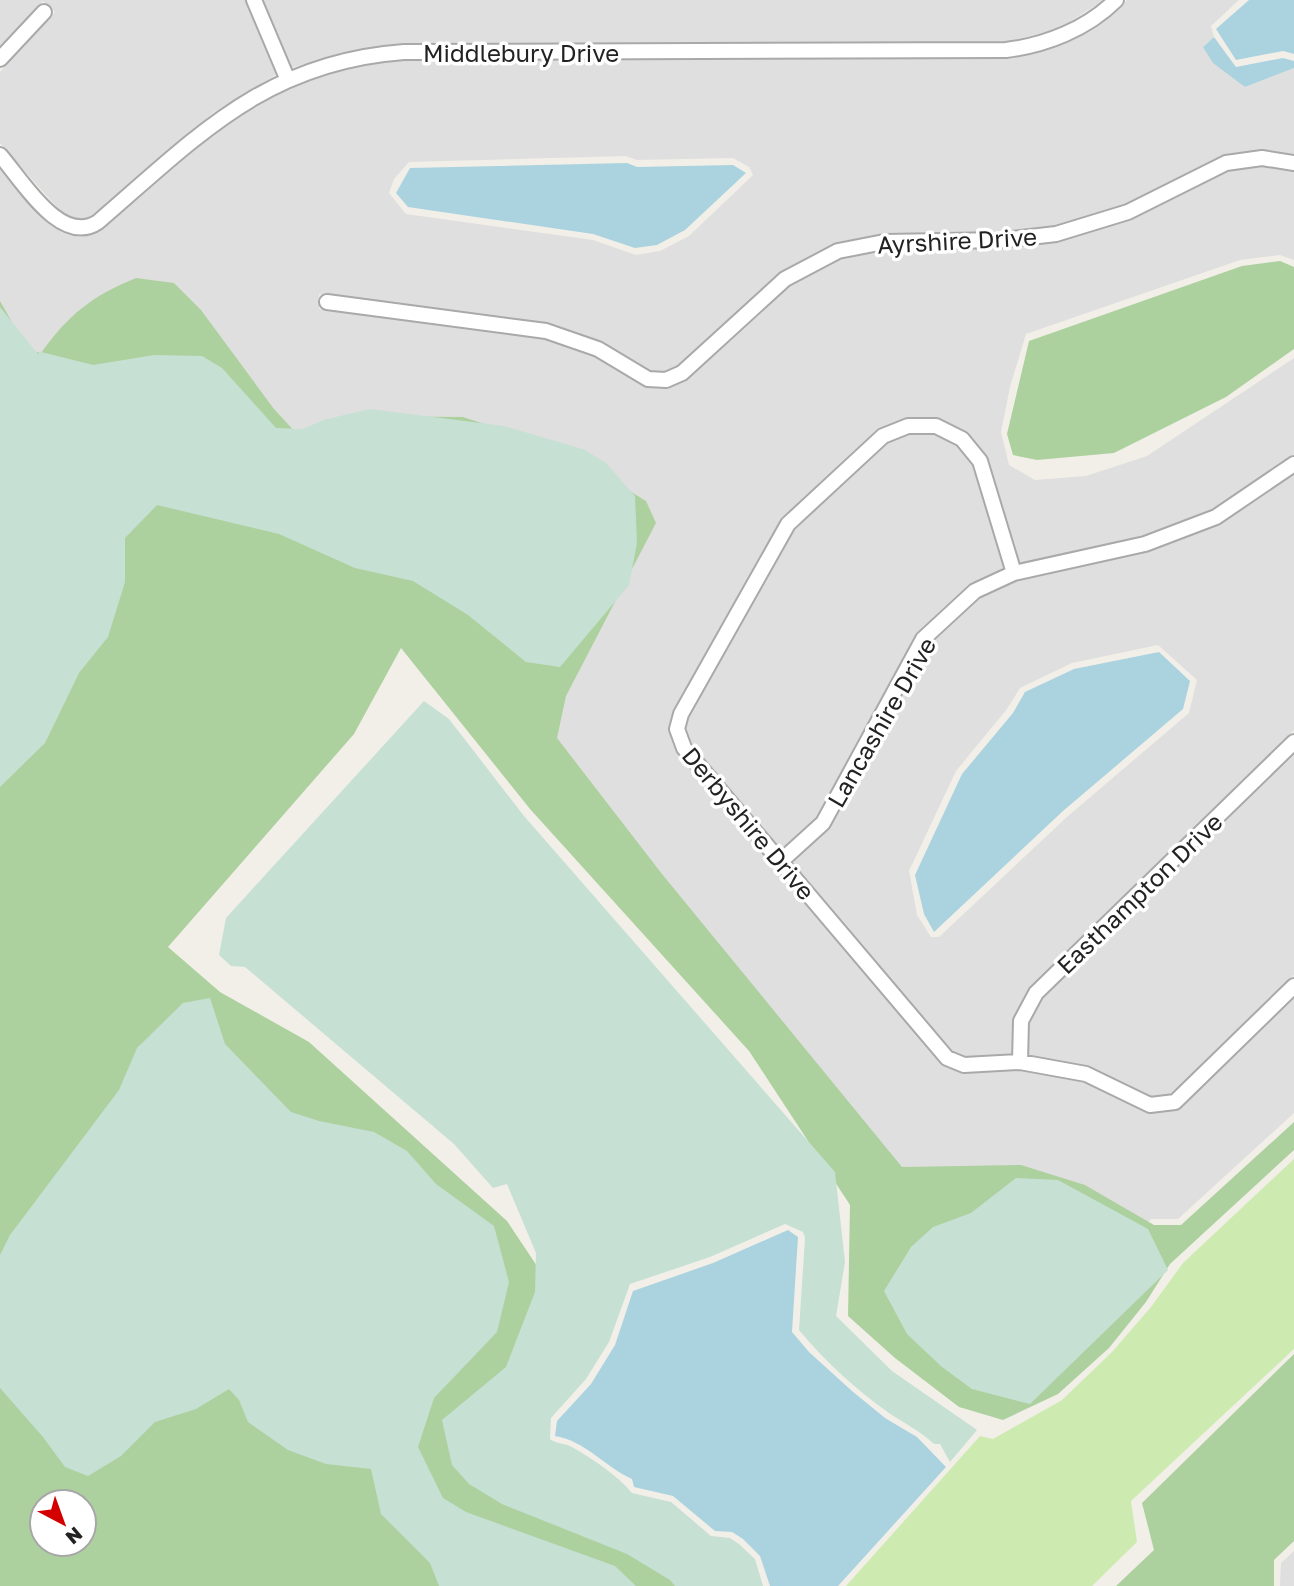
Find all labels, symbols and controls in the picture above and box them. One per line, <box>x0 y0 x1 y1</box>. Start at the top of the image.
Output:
street label: Middlebury Drive <box>423 38 619 67</box>
street label: Ayrshire Drive <box>876 221 1038 259</box>
street label: Lancashire Drive <box>821 632 941 812</box>
street label: Derbyshire Drive <box>677 741 821 905</box>
street label: Easthampton Drive <box>1050 807 1228 979</box>
north arrow <box>28 1488 98 1558</box>
text: N <box>61 1523 87 1550</box>

